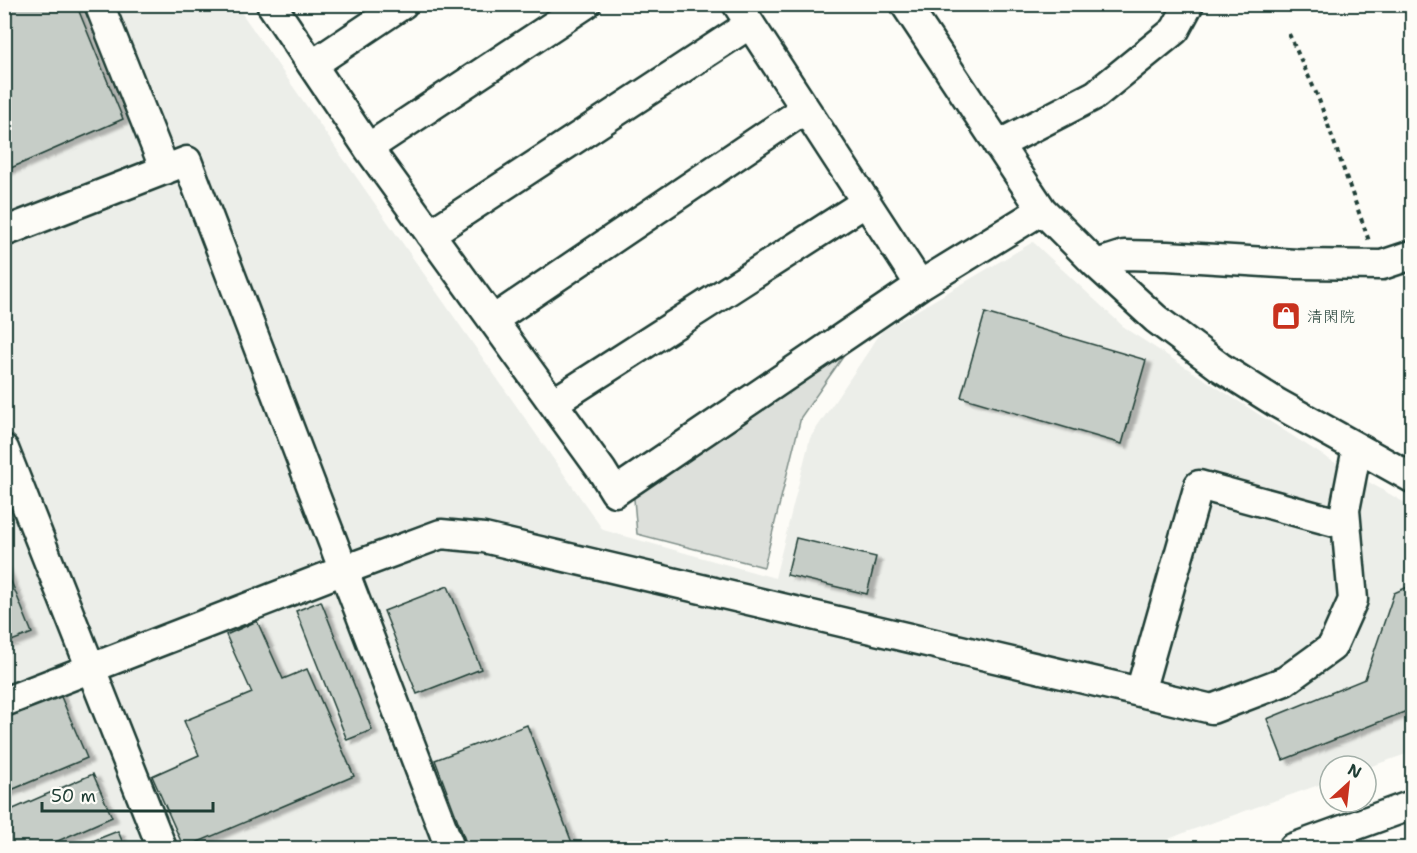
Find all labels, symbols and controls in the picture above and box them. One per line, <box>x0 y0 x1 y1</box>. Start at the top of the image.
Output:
shop icon: 清閑院 <box>1270 300 1302 332</box>
place label: 清閑院 <box>1307 306 1355 327</box>
north arrow <box>1318 754 1378 814</box>
text: N <box>1344 759 1365 783</box>
scale bar <box>42 775 213 813</box>
text: 50 m <box>51 784 96 808</box>

